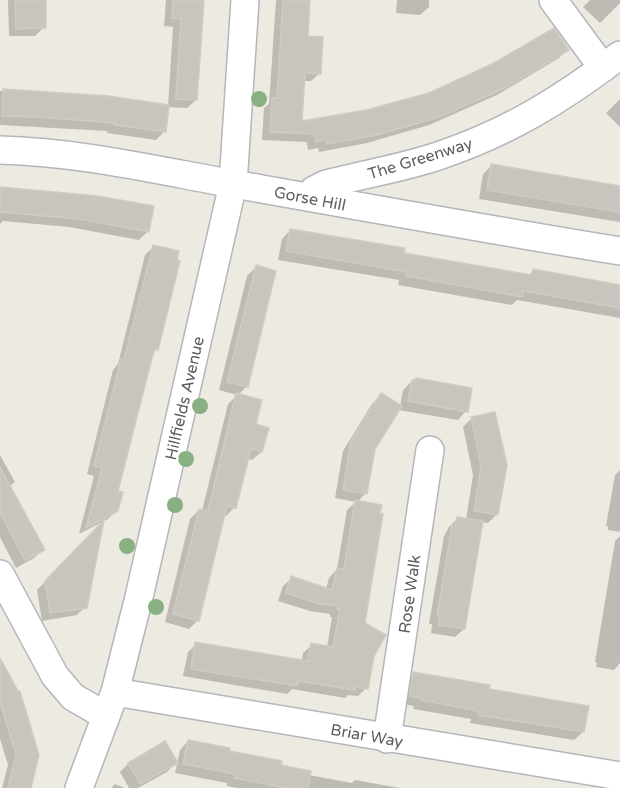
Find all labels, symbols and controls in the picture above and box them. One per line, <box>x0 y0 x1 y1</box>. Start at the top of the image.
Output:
street label: The Greenway <box>366 133 475 184</box>
street label: Gorse Hill <box>272 182 347 216</box>
street label: Hillfields Avenue <box>161 334 209 462</box>
street label: Rose Walk <box>395 553 425 635</box>
street label: Briar Way <box>329 720 405 752</box>

